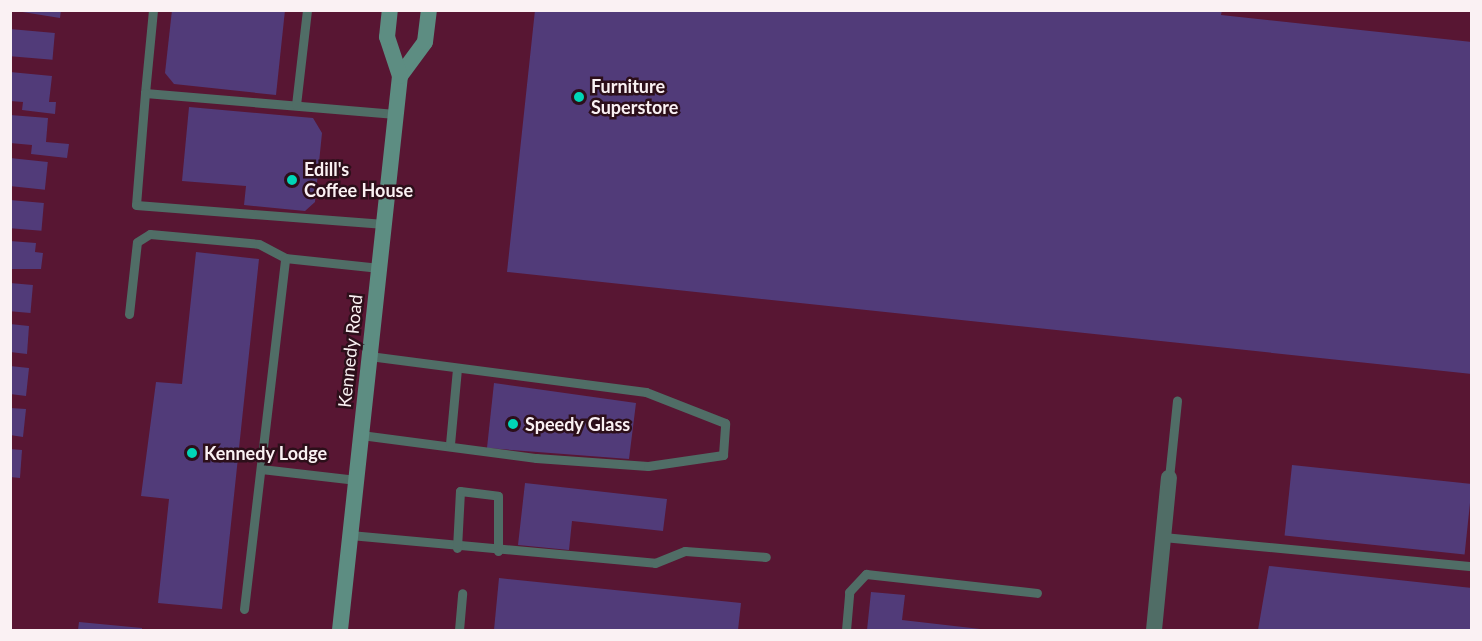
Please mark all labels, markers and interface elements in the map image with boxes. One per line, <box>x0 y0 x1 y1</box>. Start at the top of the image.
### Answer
place label: Furniture Superstore <box>591 76 678 118</box>
marker: Furniture Superstore <box>572 90 586 104</box>
place label: Edill's Coffee House <box>304 159 413 201</box>
marker: Edill's Coffee House <box>285 173 299 187</box>
street label: Kennedy Road <box>333 293 367 409</box>
place label: Speedy Glass <box>525 413 631 435</box>
marker: Speedy Glass <box>506 417 520 431</box>
place label: Kennedy Lodge <box>204 442 328 464</box>
marker: Kennedy Lodge <box>185 446 199 460</box>

